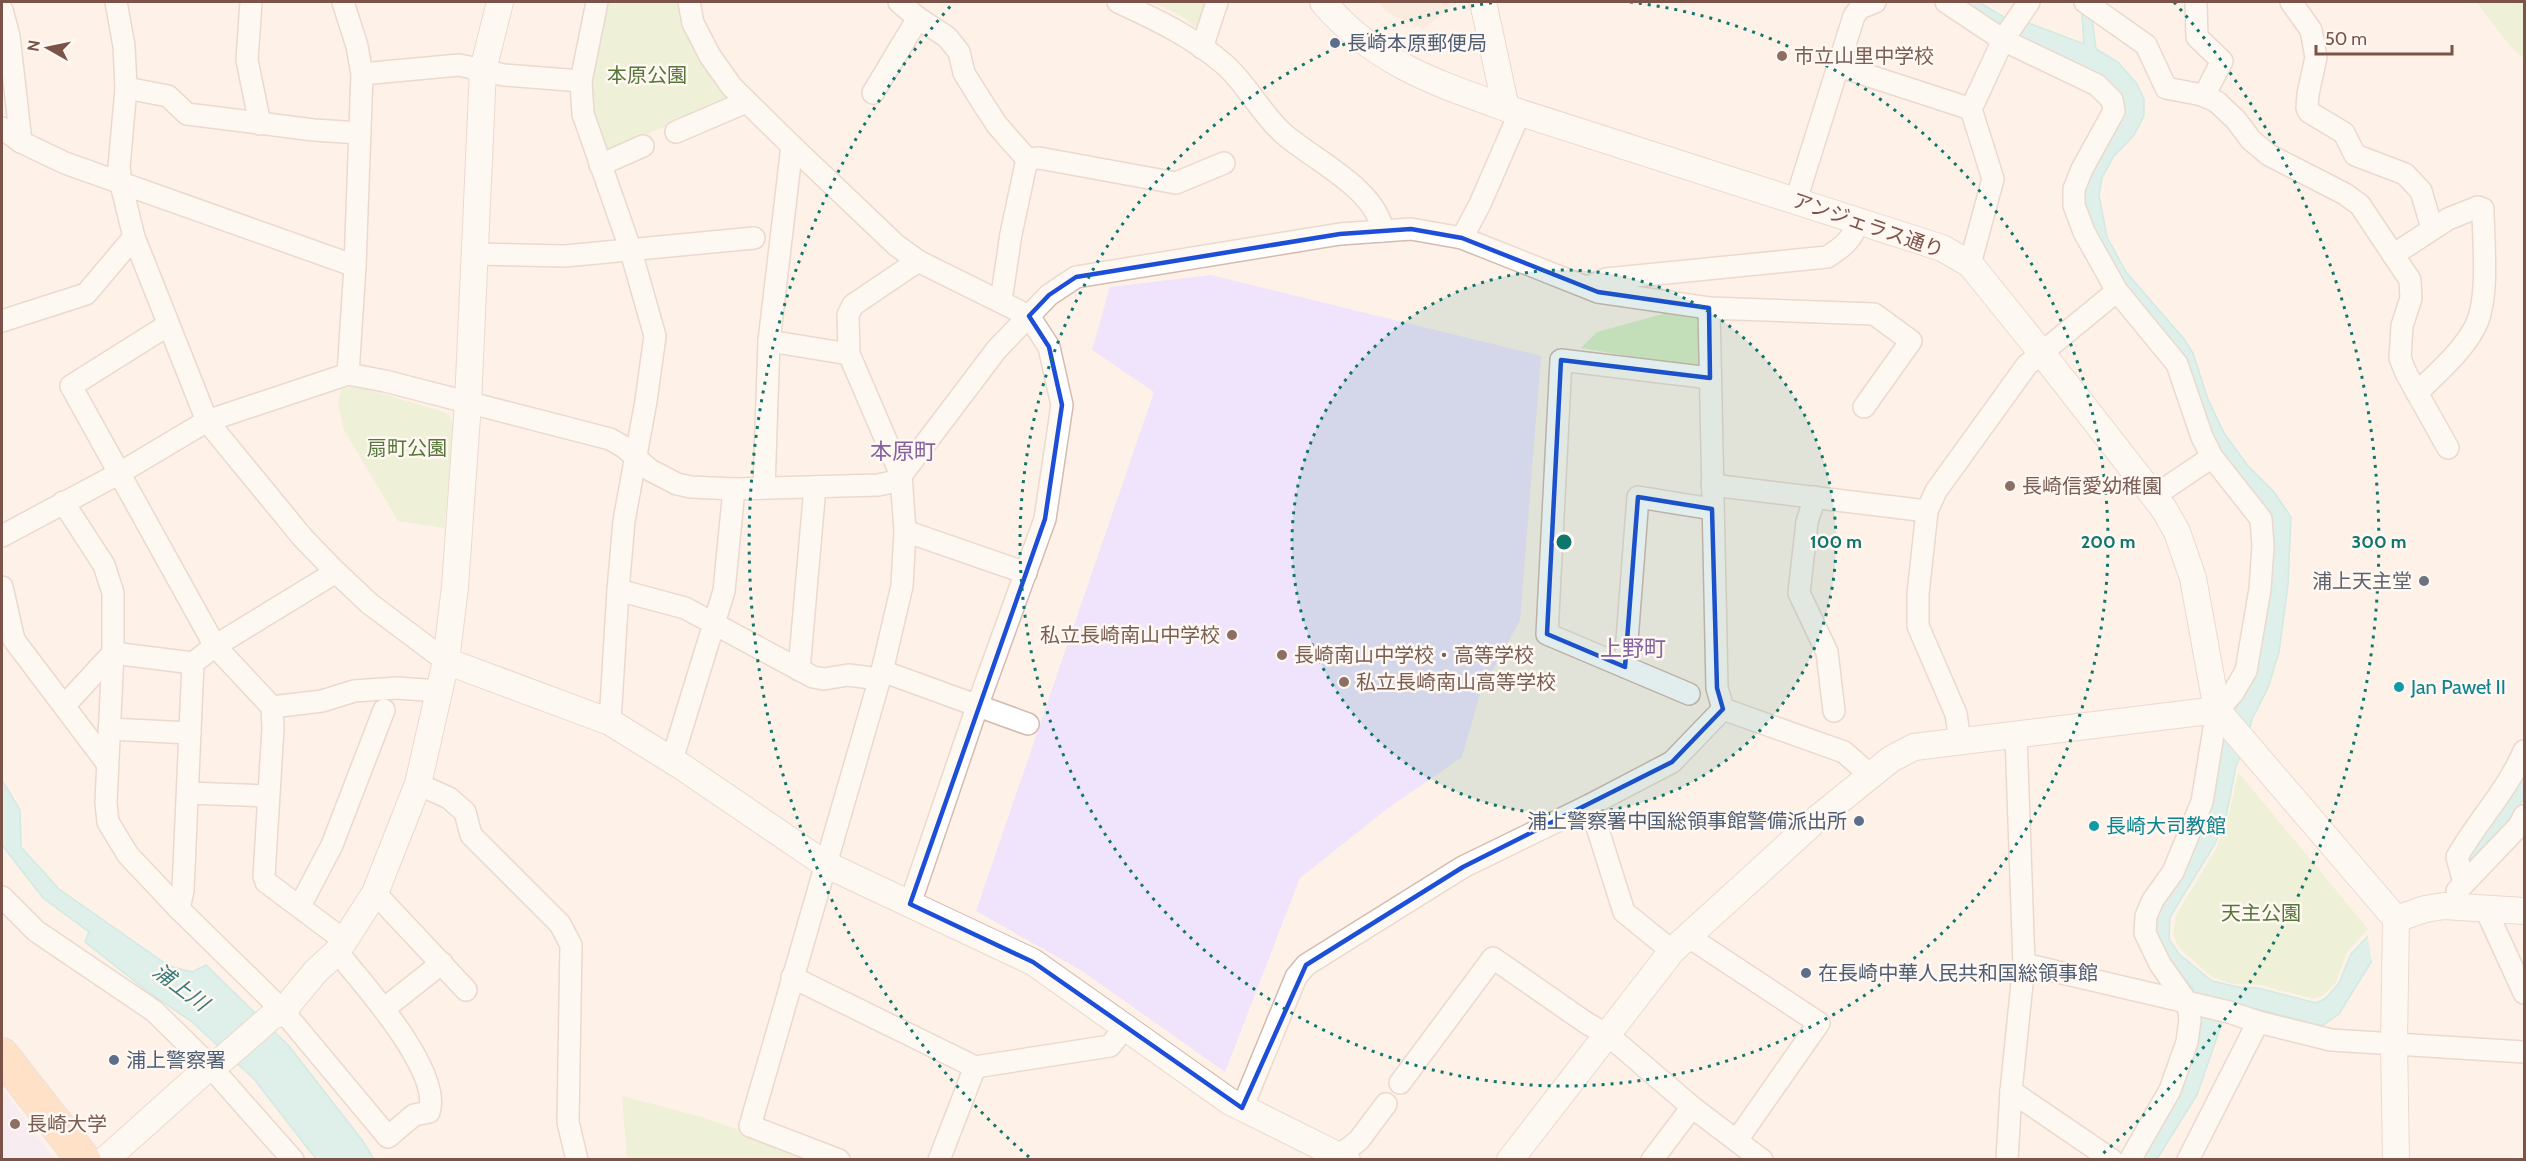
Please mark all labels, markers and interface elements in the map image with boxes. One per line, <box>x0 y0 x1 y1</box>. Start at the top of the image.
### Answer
north arrow <box>18 18 78 78</box>
scale bar <box>2316 18 2452 56</box>
text: 50 m <box>2325 28 2367 50</box>
place label: 長崎本原郵便局 <box>1347 31 1487 55</box>
marker: 長崎本原郵便局 <box>1328 36 1342 50</box>
text: N <box>23 39 44 53</box>
place label: 市立山里中学校 <box>1794 44 1934 68</box>
marker: 市立山里中学校 <box>1775 49 1789 63</box>
park label: 本原公園 <box>607 63 687 87</box>
street label: アンジェラス通り <box>1789 188 1947 262</box>
park label: 扇町公園 <box>367 436 447 460</box>
district label: 本原町 <box>870 438 936 465</box>
place label: 長崎信愛幼稚園 <box>2022 474 2162 498</box>
marker: 長崎信愛幼稚園 <box>2003 479 2017 493</box>
text: 100 m <box>1810 531 1862 553</box>
text: 200 m <box>2081 531 2135 553</box>
text: 300 m <box>2352 531 2406 553</box>
centre of rings <box>1554 532 1574 552</box>
place label: 浦上天主堂 <box>2312 569 2412 593</box>
marker: 浦上天主堂 <box>2417 574 2431 588</box>
place label: 私立長崎南山中学校 <box>1040 623 1220 647</box>
marker: 私立長崎南山中学校 <box>1225 628 1239 642</box>
district label: 上野町 <box>1600 635 1666 662</box>
place label: 長崎南山中学校・高等学校 <box>1294 643 1534 667</box>
marker: 長崎南山中学校・高等学校 <box>1275 648 1289 662</box>
place label: 私立長崎南山高等学校 <box>1356 670 1556 694</box>
marker: 私立長崎南山高等学校 <box>1337 675 1351 689</box>
place label: Jan Paweł II <box>2410 675 2506 699</box>
marker: Jan Paweł II <box>2392 680 2406 694</box>
place label: 浦上警察署中国総領事館警備派出所 <box>1527 809 1847 833</box>
marker: 浦上警察署中国総領事館警備派出所 <box>1852 814 1866 828</box>
place label: 長崎大司教館 <box>2106 814 2226 838</box>
marker: 長崎大司教館 <box>2087 819 2101 833</box>
park label: 天主公園 <box>2221 901 2301 925</box>
water label: 浦上川 <box>148 958 215 1017</box>
place label: 在長崎中華人民共和国総領事館 <box>1818 961 2098 985</box>
marker: 在長崎中華人民共和国総領事館 <box>1799 966 1813 980</box>
place label: 浦上警察署 <box>126 1048 226 1072</box>
marker: 浦上警察署 <box>107 1053 121 1067</box>
place label: 長崎大学 <box>27 1112 107 1136</box>
marker: 長崎大学 <box>8 1117 22 1131</box>

